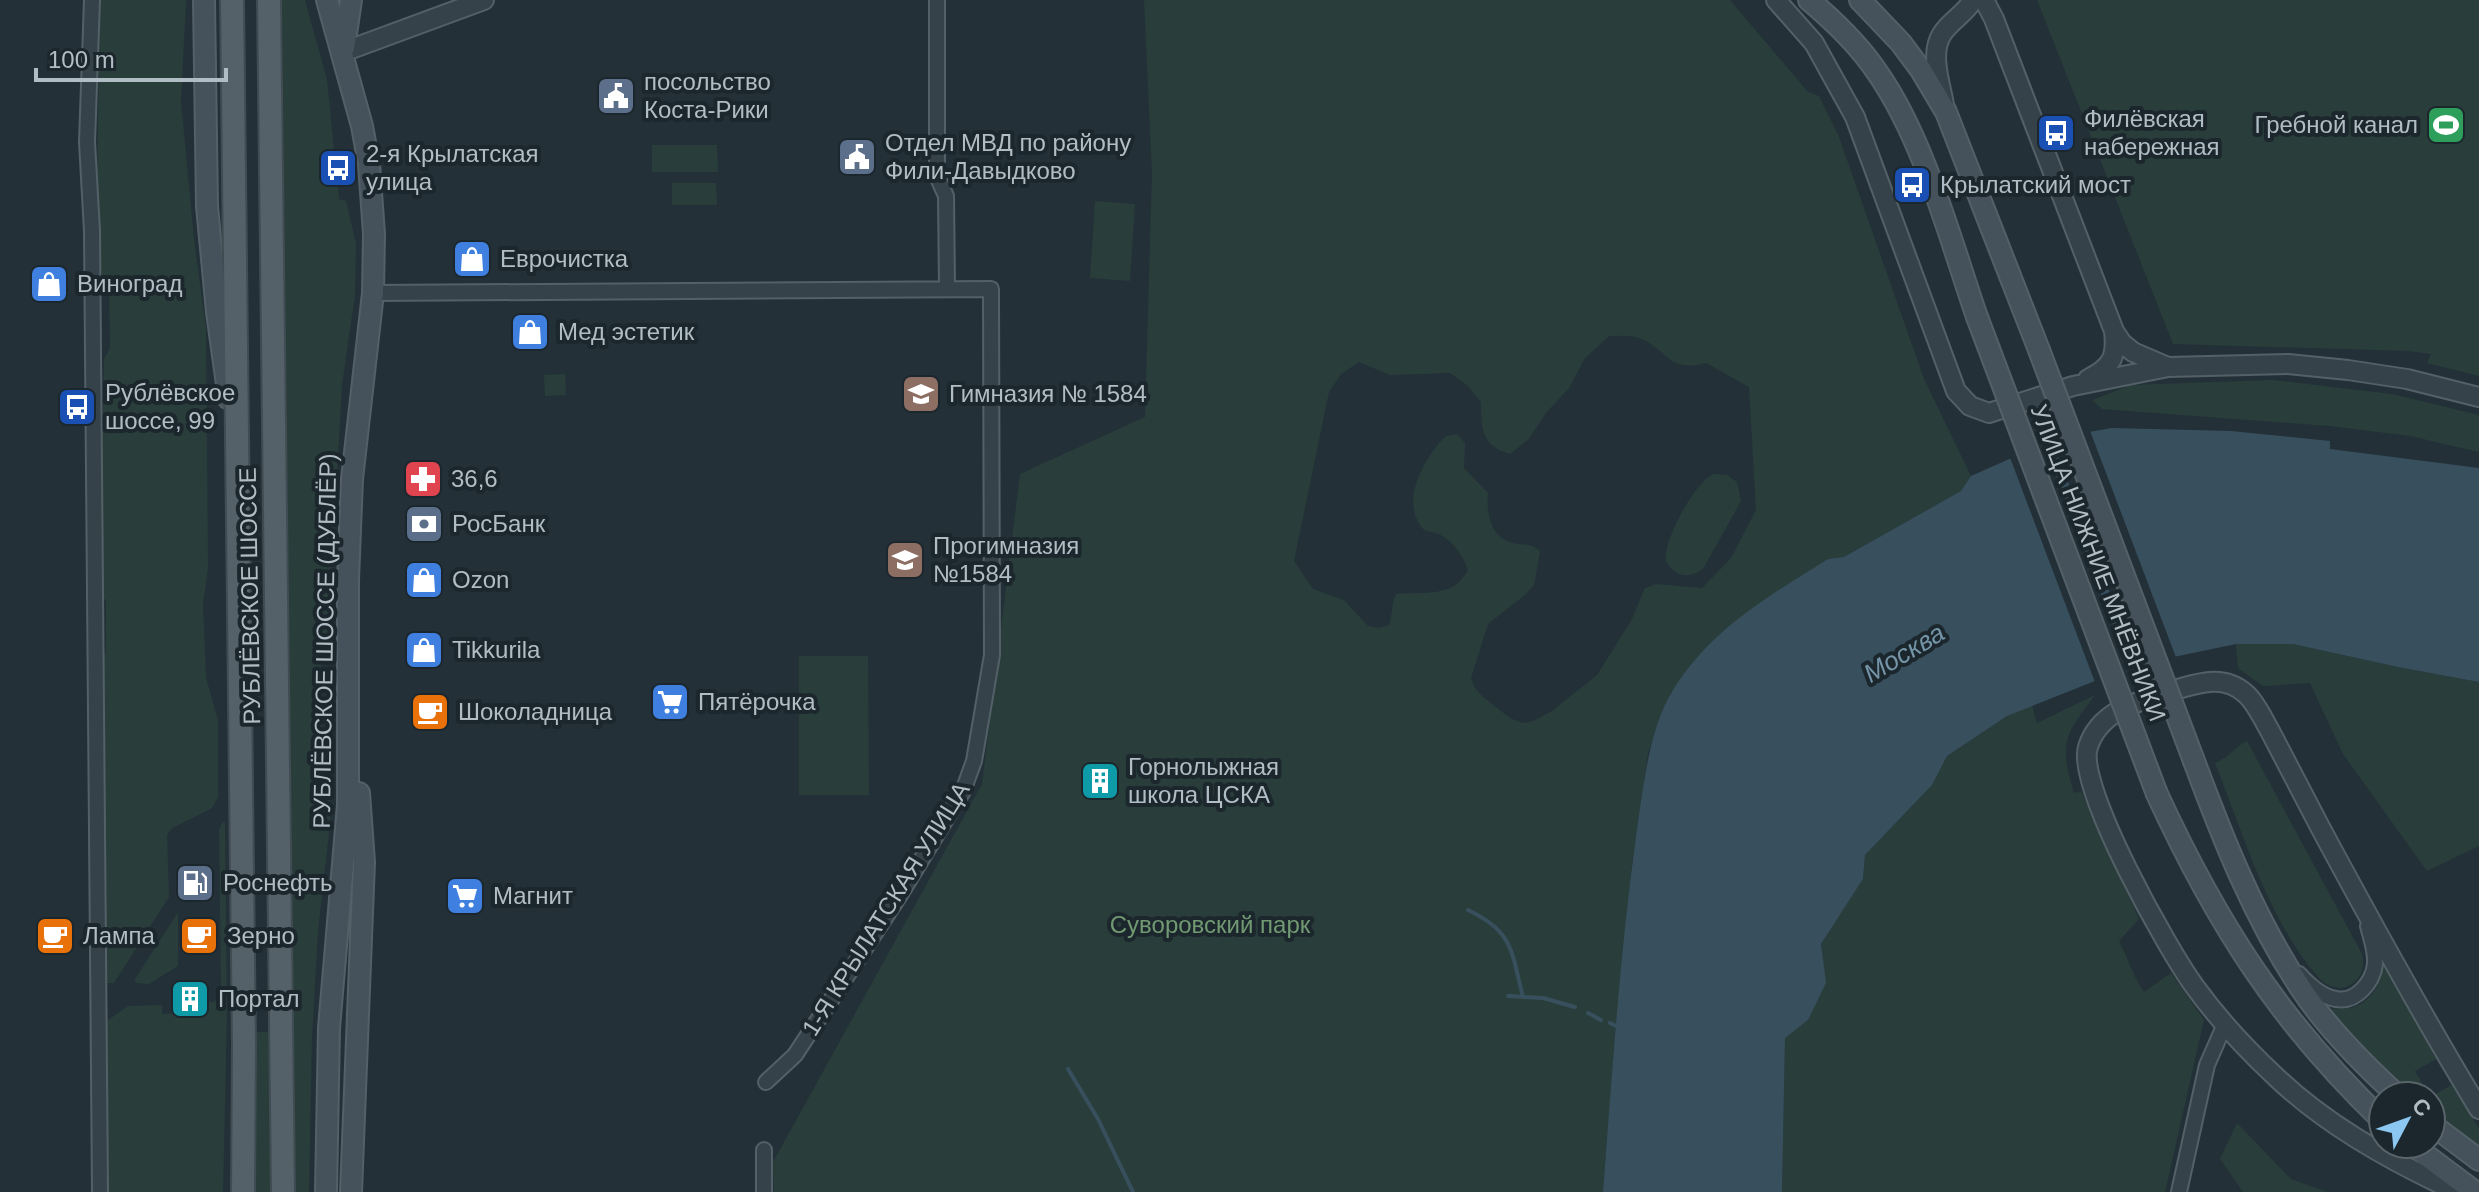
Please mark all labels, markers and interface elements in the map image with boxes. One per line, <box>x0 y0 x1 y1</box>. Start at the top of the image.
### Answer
scale bar <box>36 32 226 82</box>
text: 100 m <box>48 46 115 73</box>
place label: посольство Коста-Рики <box>644 68 771 123</box>
public building icon: посольство Коста-Рики <box>595 75 637 117</box>
sports icon: Гребной канал <box>2425 104 2467 146</box>
place label: Филёвская набережная <box>2084 105 2220 160</box>
place label: Гребной канал <box>2255 111 2418 138</box>
bus stop icon: Филёвская набережная <box>2035 112 2077 154</box>
place label: Отдел МВД по району Фили-Давыдково <box>885 129 1131 184</box>
public building icon: Отдел МВД по району Фили-Давыдково <box>836 136 878 178</box>
place label: 2-я Крылатская улица <box>366 140 539 195</box>
bus stop icon: 2-я Крылатская улица <box>317 147 359 189</box>
bus stop icon: Крылатский мост <box>1891 164 1933 206</box>
place label: Крылатский мост <box>1940 171 2131 198</box>
shop icon: Еврочистка <box>451 238 493 280</box>
place label: Еврочистка <box>500 245 629 272</box>
shop icon: Виноград <box>28 263 70 305</box>
place label: Виноград <box>77 270 182 297</box>
shop icon: Мед эстетик <box>509 311 551 353</box>
place label: Мед эстетик <box>558 318 695 345</box>
school or university icon: Гимназия № 1584 <box>900 373 942 415</box>
place label: Рублёвское шоссе, 99 <box>105 379 235 434</box>
place label: Гимназия № 1584 <box>949 380 1147 407</box>
bus stop icon: Рублёвское шоссе, 99 <box>56 386 98 428</box>
street label: УЛИЦА НИЖНИЕ МНЁВНИКИ <box>2025 401 2171 725</box>
street label: РУБЛЁВСКОЕ ШОССЕ (ДУБЛЁР) <box>308 453 341 829</box>
pharmacy icon: 36,6 <box>402 458 444 500</box>
place label: 36,6 <box>451 465 498 492</box>
street label: РУБЛЁВСКОЕ ШОССЕ <box>234 467 265 725</box>
bank icon: РосБанк <box>403 503 445 545</box>
place label: РосБанк <box>452 510 546 537</box>
place label: Прогимназия №1584 <box>933 532 1079 587</box>
school or university icon: Прогимназия №1584 <box>884 539 926 581</box>
shop icon: Ozon <box>403 559 445 601</box>
place label: Ozon <box>452 566 509 593</box>
water label: Москва <box>1858 617 1950 689</box>
shop icon: Tikkurila <box>403 629 445 671</box>
place label: Tikkurila <box>452 636 541 663</box>
supermarket icon: Пятёрочка <box>649 681 691 723</box>
place label: Пятёрочка <box>698 688 816 715</box>
cafe icon: Шоколадница <box>409 691 451 733</box>
place label: Шоколадница <box>458 698 613 725</box>
place label: Горнолыжная школа ЦСКА <box>1128 753 1279 808</box>
building icon: Горнолыжная школа ЦСКА <box>1079 760 1121 802</box>
street label: 1-Я КРЫЛАТСКАЯ УЛИЦА <box>796 777 975 1040</box>
fuel station icon: Роснефть <box>174 862 216 904</box>
place label: Роснефть <box>223 869 333 896</box>
supermarket icon: Магнит <box>444 875 486 917</box>
place label: Магнит <box>493 882 573 909</box>
park label: Суворовский парк <box>1110 911 1311 938</box>
cafe icon: Лампа <box>34 915 76 957</box>
cafe icon: Зерно <box>178 915 220 957</box>
place label: Лампа <box>83 922 156 949</box>
place label: Зерно <box>227 922 295 949</box>
building icon: Портал <box>169 978 211 1020</box>
place label: Портал <box>218 985 300 1012</box>
north arrow <box>2367 1080 2447 1160</box>
text: С <box>2407 1093 2436 1121</box>

